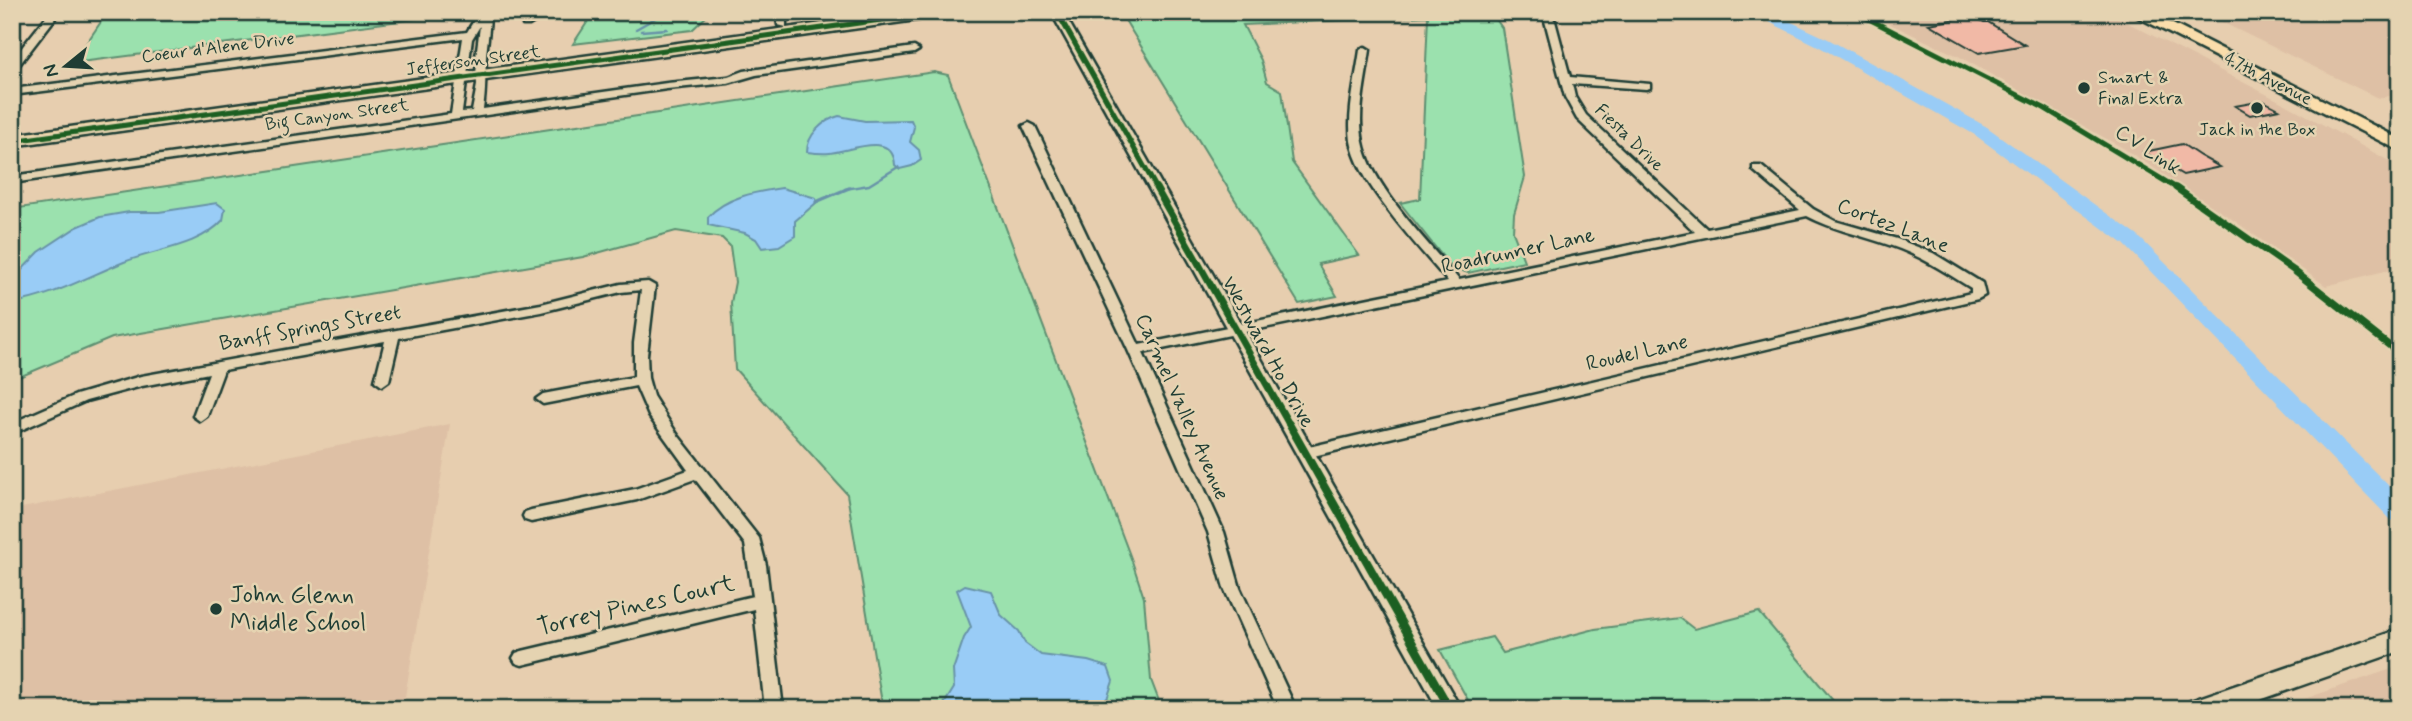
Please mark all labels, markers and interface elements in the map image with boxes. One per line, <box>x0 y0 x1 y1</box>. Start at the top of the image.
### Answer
street label: Coeur d'Alene Drive <box>140 27 296 69</box>
north arrow <box>32 32 102 102</box>
street label: Jefferson Street <box>404 40 542 82</box>
street label: 47th Avenue <box>2220 47 2316 112</box>
text: N <box>37 61 65 81</box>
place label: Smart & Final Extra <box>2098 66 2183 111</box>
marker: Smart & Final Extra <box>2076 80 2092 96</box>
street label: Big Canyon Street <box>264 93 411 139</box>
street label: Fiesta Drive <box>1589 99 1669 177</box>
marker: Jack in the Box <box>2249 100 2265 116</box>
street label: CV Link <box>2109 118 2187 182</box>
place label: Jack in the Box <box>2198 118 2316 142</box>
street label: Cortez Lane <box>1833 192 1953 260</box>
street label: Roadrunner Lane <box>1439 221 1598 281</box>
street label: Westward Ho Drive <box>1215 271 1321 433</box>
street label: Banff Springs Street <box>217 298 403 359</box>
street label: Carmel Valley Avenue <box>1128 309 1236 505</box>
street label: Roudel Lane <box>1583 328 1691 378</box>
street label: Torrey Pines Court <box>534 568 738 644</box>
place label: John Glenn Middle School <box>230 580 366 639</box>
marker: John Glenn Middle School <box>208 601 224 617</box>

